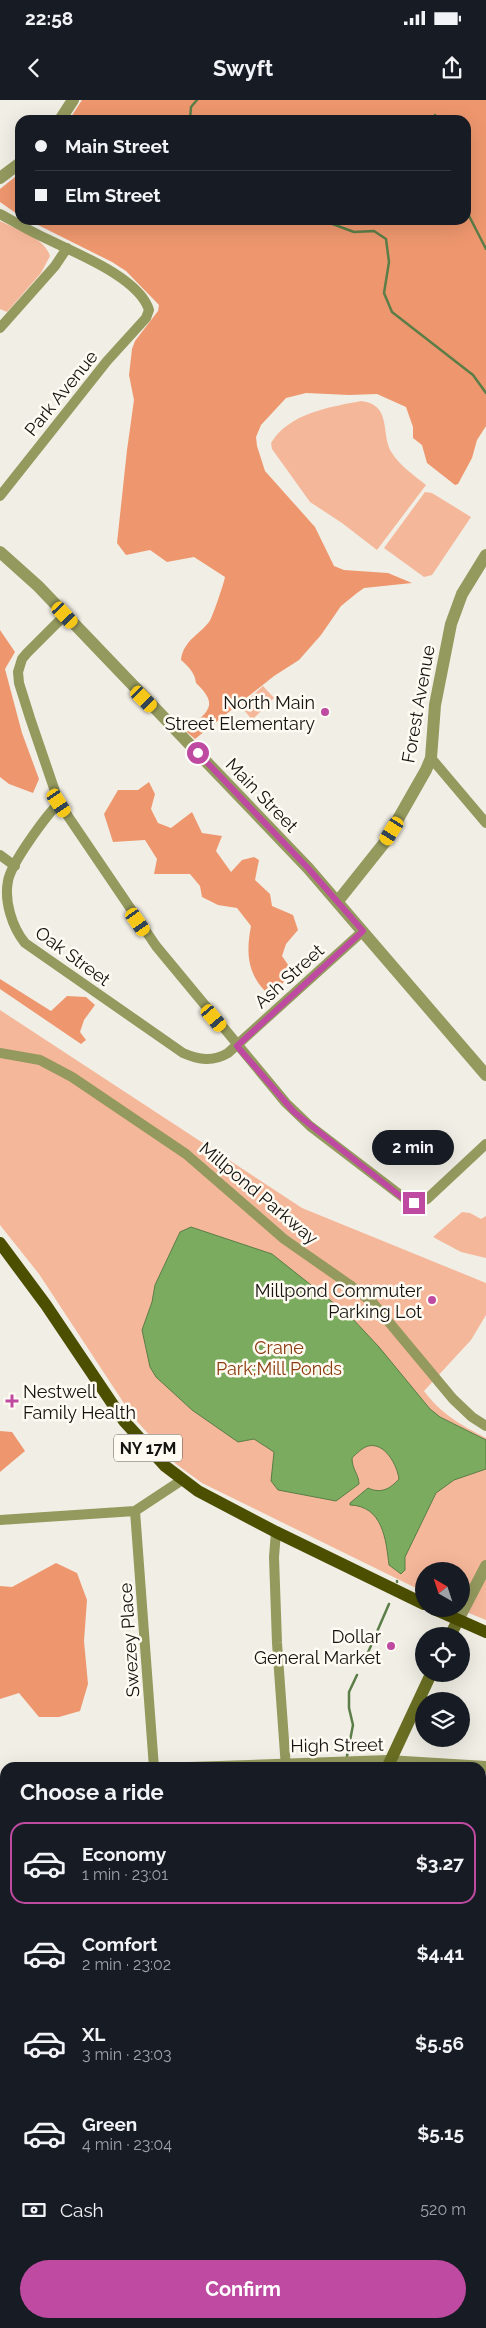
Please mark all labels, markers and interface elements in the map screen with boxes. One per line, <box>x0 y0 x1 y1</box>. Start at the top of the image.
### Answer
text: 22:58 <box>25 7 73 29</box>
icon: back <box>20 54 48 82</box>
icon: share <box>438 54 466 82</box>
text: Swyft <box>213 55 273 81</box>
text: Main Street <box>65 135 169 157</box>
text: Elm Street <box>65 184 161 206</box>
street label: Park Avenue <box>20 346 102 440</box>
car <box>49 599 80 631</box>
street label: Forest Avenue <box>397 643 439 765</box>
car <box>128 683 159 715</box>
place label: North Main Street Elementary <box>165 692 315 734</box>
marker: North Main Street Elementary <box>319 706 331 718</box>
route start <box>187 742 209 764</box>
street label: Main Street <box>222 754 302 836</box>
car <box>44 786 73 820</box>
car <box>377 814 406 848</box>
car <box>123 905 152 939</box>
street label: Oak Street <box>32 922 114 990</box>
street label: Ash Street <box>250 940 328 1012</box>
car <box>198 1002 229 1034</box>
callout: 2 min <box>373 1130 455 1166</box>
street label: Millpond Parkway <box>196 1137 323 1249</box>
text: 2 min <box>392 1138 434 1157</box>
route end <box>403 1192 425 1214</box>
place label: Millpond Commuter Parking Lot <box>255 1280 423 1322</box>
marker: Millpond Commuter Parking Lot <box>426 1294 438 1306</box>
park label: Crane Park;Mill Ponds <box>216 1337 342 1379</box>
place label: Nestwell Family Health <box>23 1381 136 1423</box>
marker: Nestwell Family Health <box>5 1394 19 1408</box>
road number: NY 17M <box>114 1435 182 1462</box>
north arrow <box>415 1562 470 1618</box>
map controls <box>415 1562 470 1747</box>
street label: Swezey Place <box>115 1582 143 1698</box>
place label: Dollar General Market <box>254 1626 382 1668</box>
button: locate <box>415 1627 470 1682</box>
marker: Dollar General Market <box>385 1640 397 1652</box>
button: layers <box>415 1692 470 1747</box>
street label: High Street <box>290 1734 384 1756</box>
text: Choose a ride <box>20 1779 164 1805</box>
icon: car <box>22 1841 67 1886</box>
text: Economy <box>82 1843 166 1865</box>
text: $3.27 <box>416 1852 464 1874</box>
text: 1 min · 23:01 <box>82 1865 168 1884</box>
icon: car <box>22 1931 67 1976</box>
text: Comfort <box>82 1933 157 1955</box>
text: $4.41 <box>417 1942 464 1964</box>
text: 2 min · 23:02 <box>82 1955 171 1974</box>
icon: car <box>22 2021 67 2066</box>
text: XL <box>82 2023 105 2045</box>
text: $5.56 <box>415 2032 464 2054</box>
text: 3 min · 23:03 <box>82 2045 172 2064</box>
icon: car <box>22 2111 67 2156</box>
text: Green <box>82 2113 137 2135</box>
text: $5.15 <box>417 2122 464 2144</box>
text: 4 min · 23:04 <box>82 2135 172 2154</box>
icon: cash <box>20 2196 48 2224</box>
text: Cash <box>60 2199 104 2221</box>
text: 520 m <box>420 2200 466 2219</box>
button: Confirm <box>20 2260 466 2318</box>

